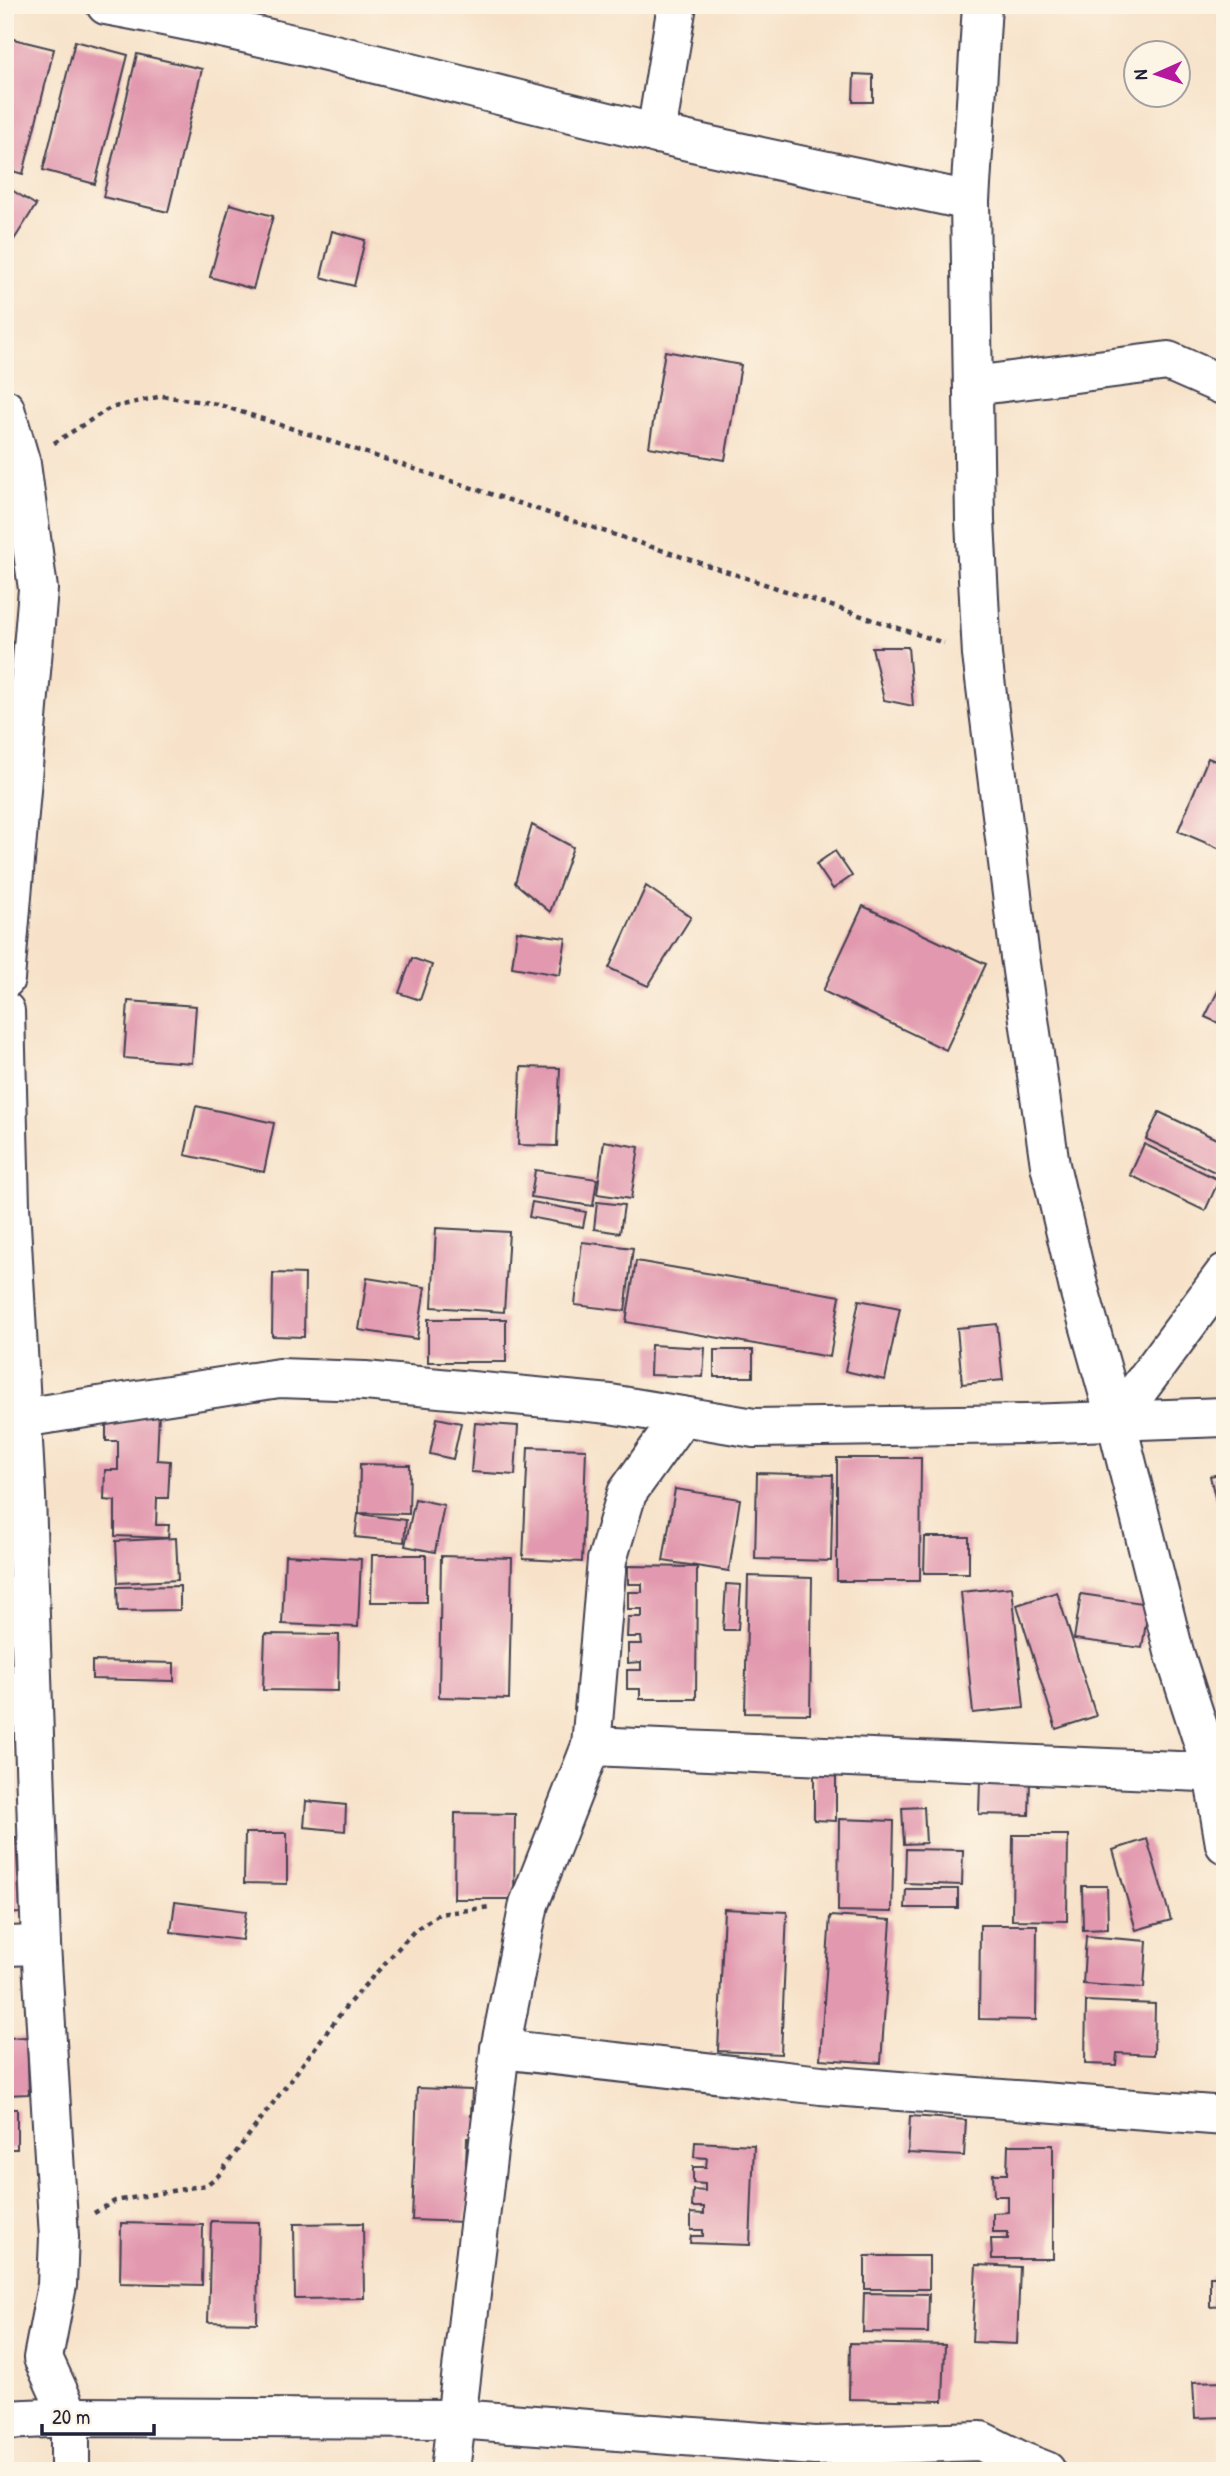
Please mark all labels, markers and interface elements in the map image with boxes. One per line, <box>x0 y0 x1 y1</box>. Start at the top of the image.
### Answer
north arrow <box>1122 38 1192 108</box>
text: N <box>1127 69 1153 81</box>
scale bar <box>42 2392 154 2436</box>
text: 20 m <box>52 2402 90 2431</box>

